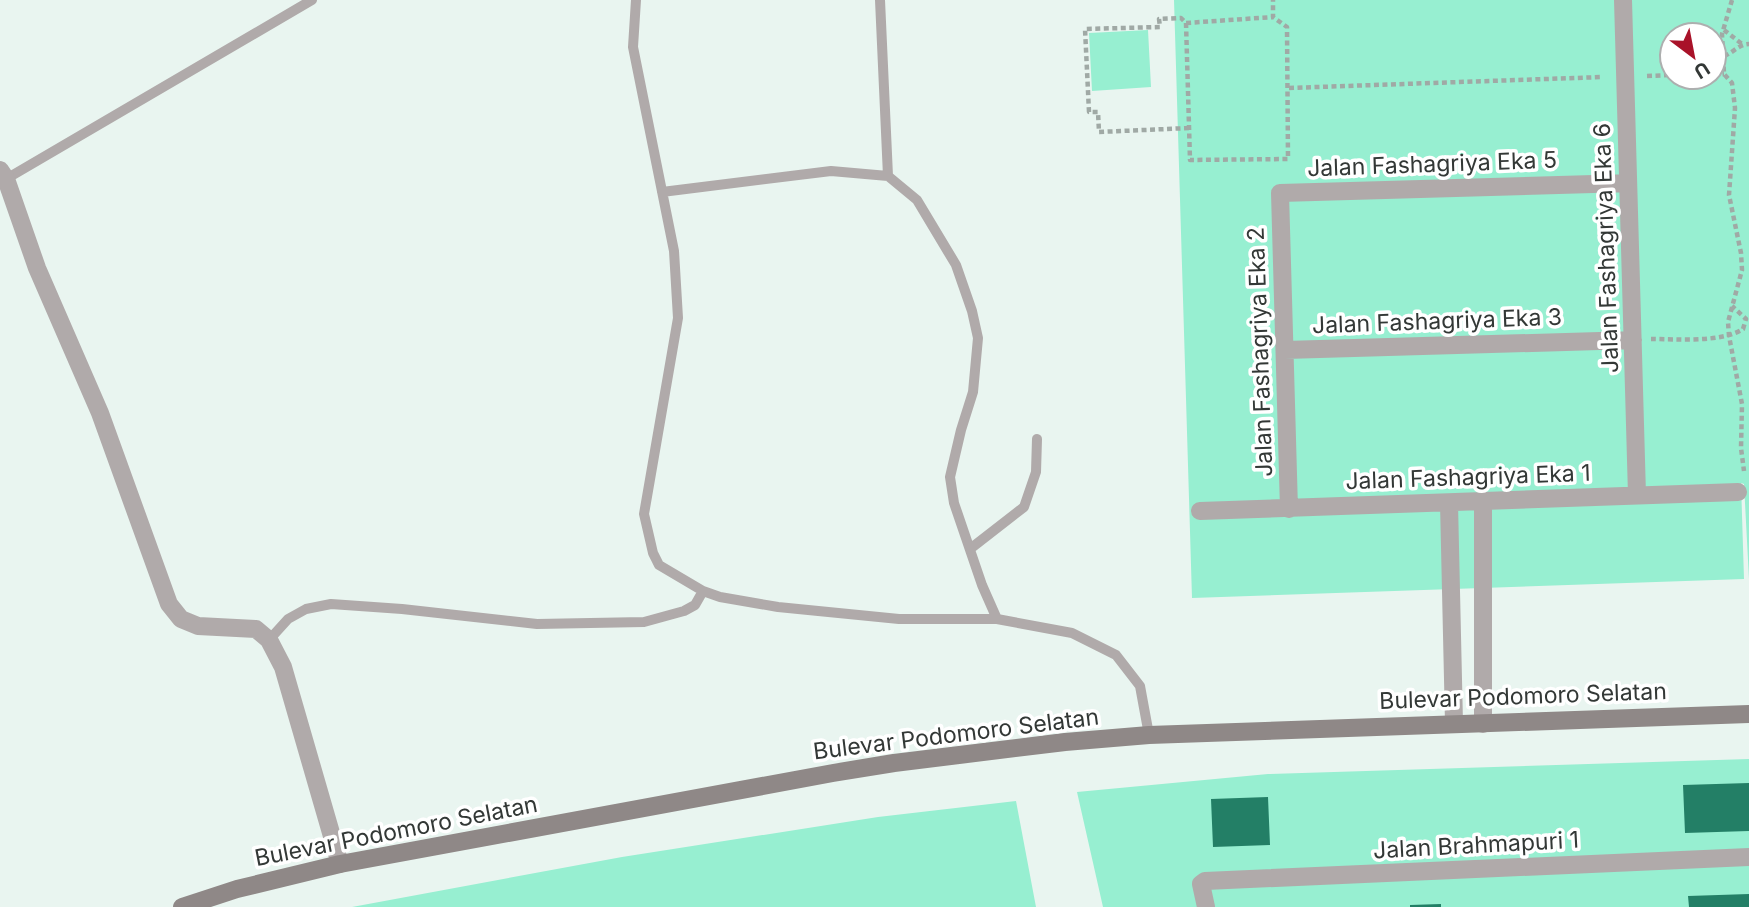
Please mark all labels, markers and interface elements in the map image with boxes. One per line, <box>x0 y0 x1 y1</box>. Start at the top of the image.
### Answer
north arrow <box>1658 21 1728 91</box>
text: U <box>1690 57 1714 83</box>
street label: Jalan Fashagriya Eka 6 <box>1588 123 1624 373</box>
street label: Jalan Fashagriya Eka 5 <box>1307 146 1557 182</box>
street label: Jalan Fashagriya Eka 2 <box>1242 227 1278 477</box>
street label: Jalan Fashagriya Eka 3 <box>1312 303 1562 339</box>
street label: Jalan Fashagriya Eka 1 <box>1345 459 1591 495</box>
street label: Bulevar Podomoro Selatan <box>1379 677 1667 715</box>
street label: Bulevar Podomoro Selatan <box>812 703 1100 765</box>
street label: Bulevar Podomoro Selatan <box>252 790 540 872</box>
street label: Jalan Brahmapuri 1 <box>1372 826 1580 864</box>

